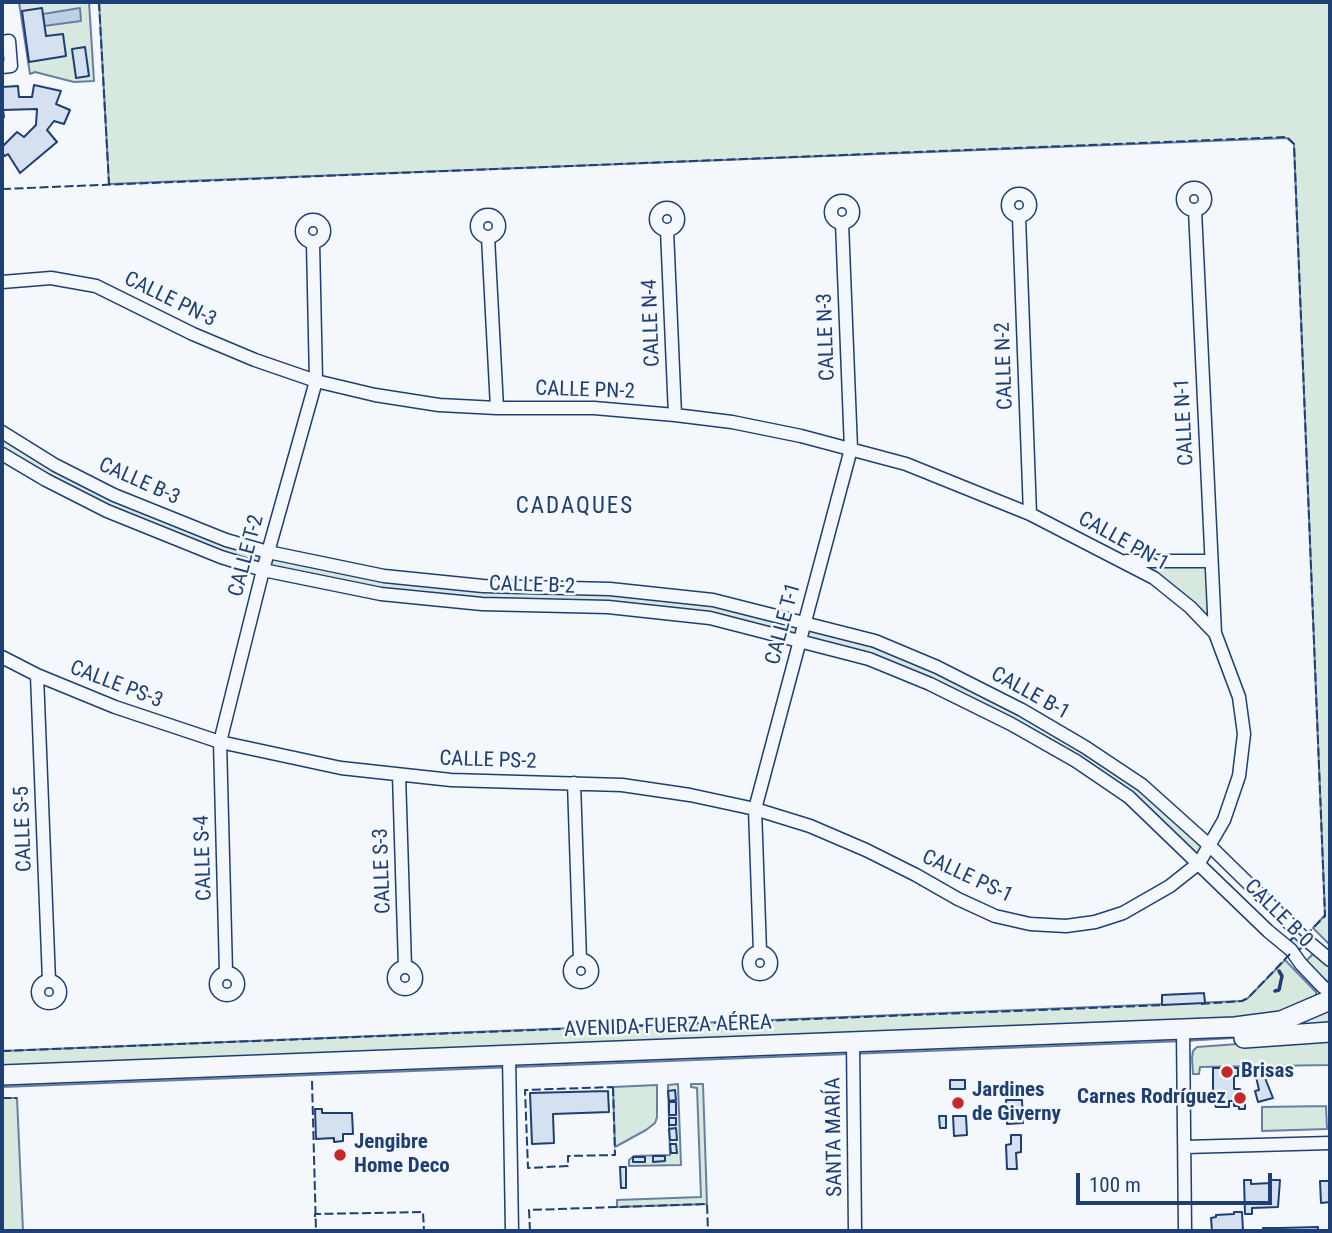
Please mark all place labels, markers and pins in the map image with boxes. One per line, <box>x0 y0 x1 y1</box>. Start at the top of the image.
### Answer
place label: Brisas <box>1241 1059 1294 1085</box>
marker: Brisas <box>1219 1064 1235 1080</box>
place label: Jardines de Giverny <box>972 1078 1061 1128</box>
place label: Carnes Rodríguez <box>1077 1085 1226 1111</box>
marker: Carnes Rodríguez <box>1232 1090 1248 1106</box>
marker: Jardines de Giverny <box>950 1095 966 1111</box>
place label: Jengibre Home Deco <box>354 1130 450 1180</box>
marker: Jengibre Home Deco <box>332 1147 348 1163</box>

